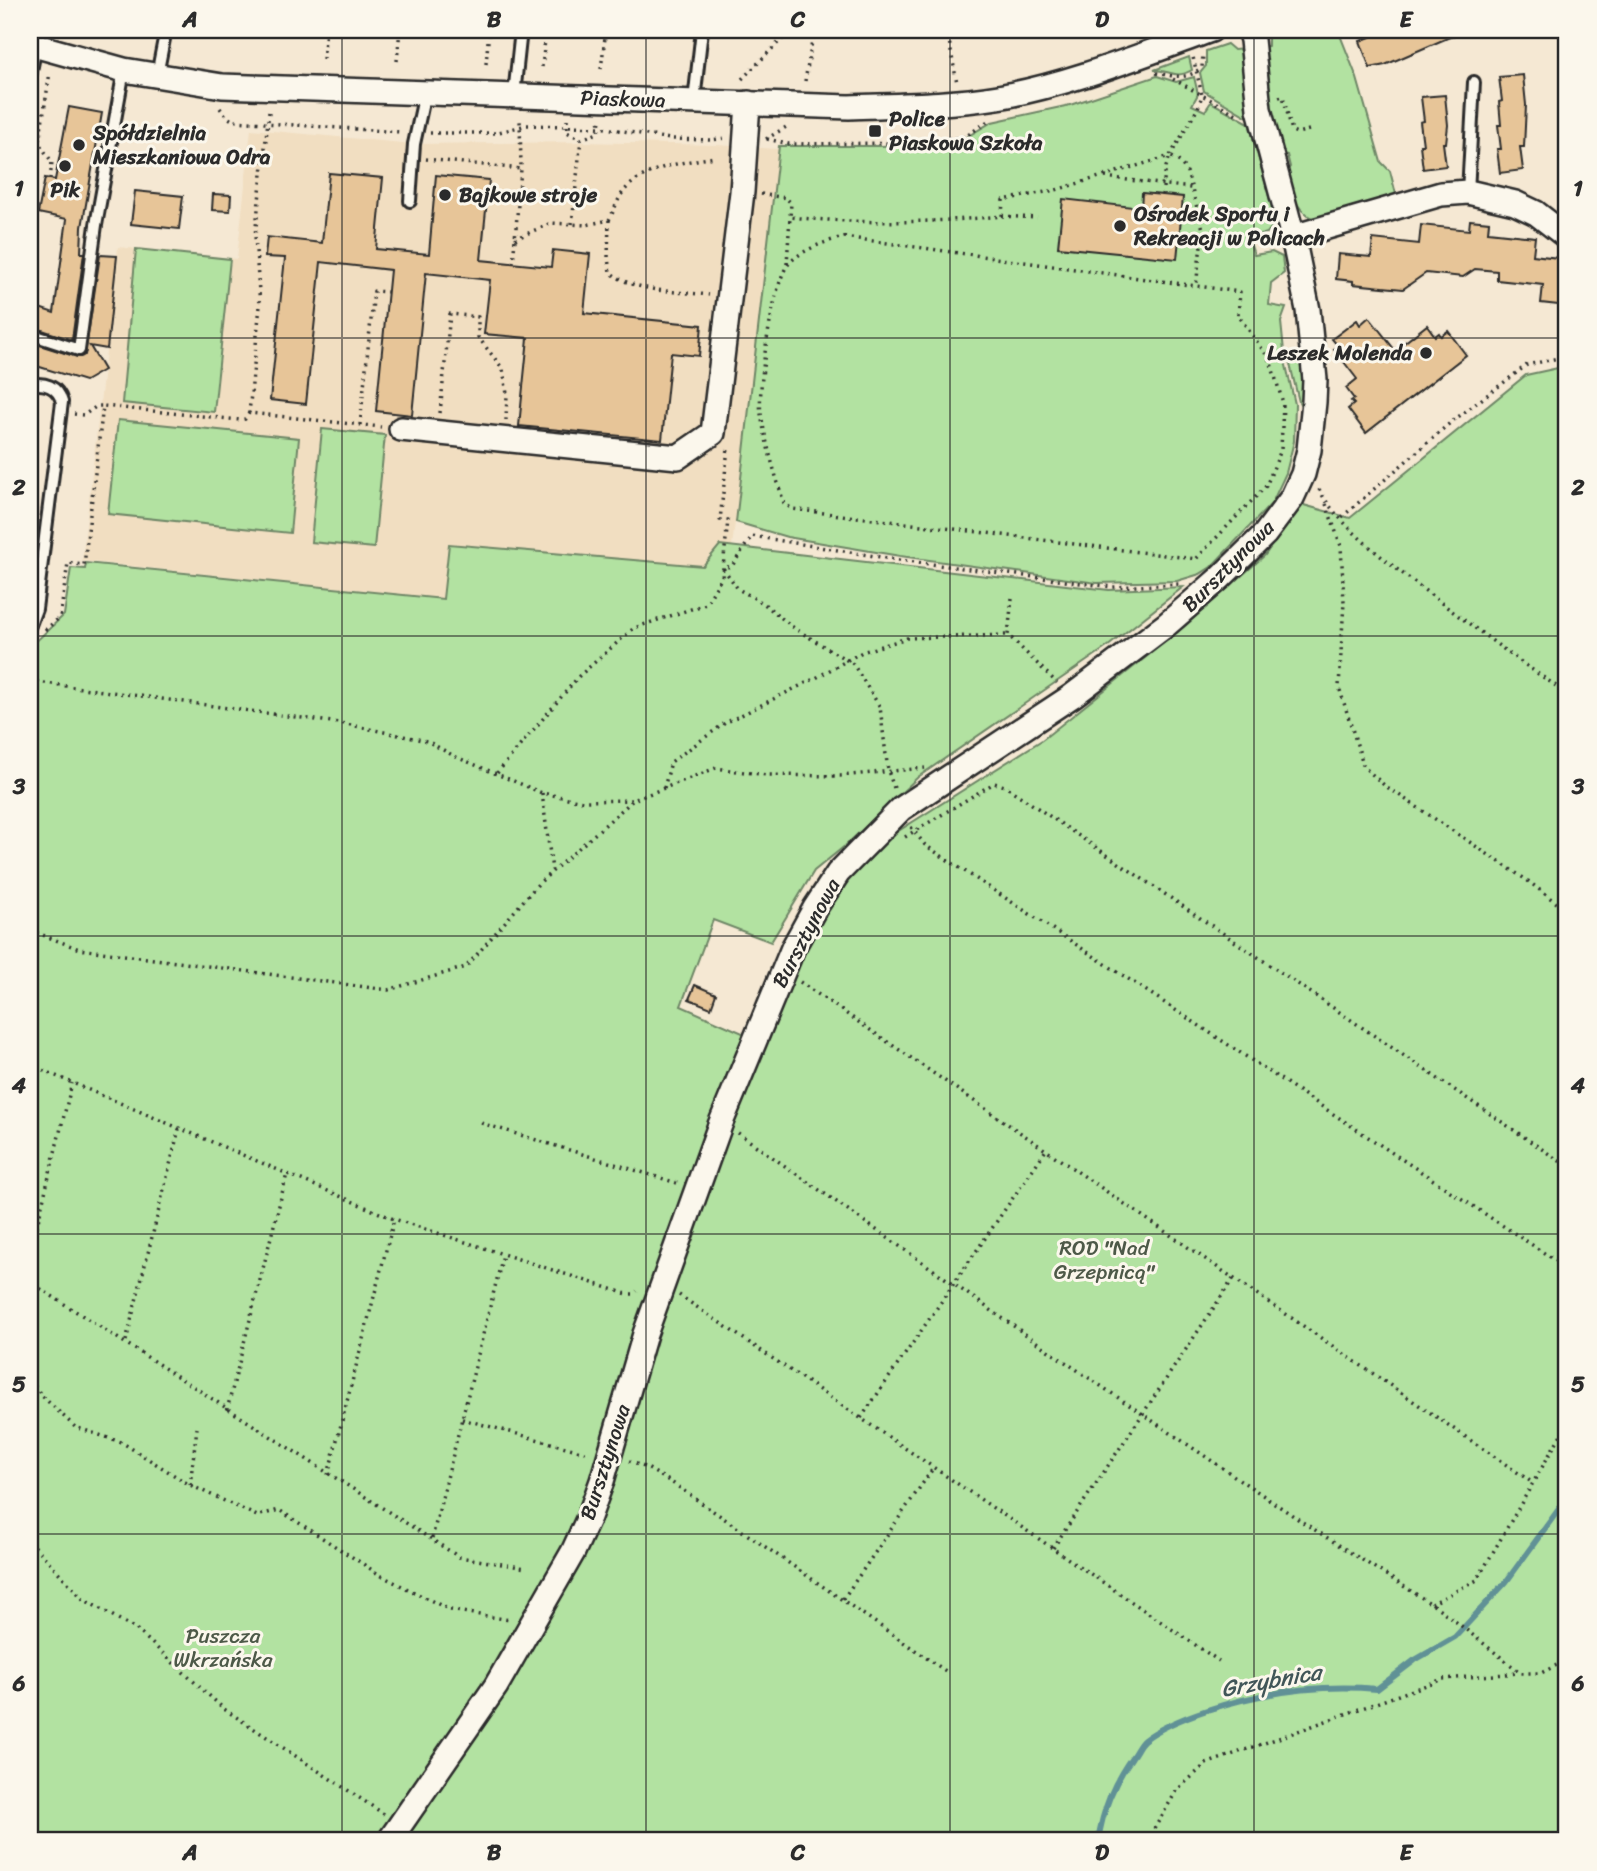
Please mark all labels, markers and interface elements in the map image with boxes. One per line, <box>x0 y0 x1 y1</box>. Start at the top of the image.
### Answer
text: A <box>181 0 198 40</box>
text: B <box>487 0 502 40</box>
text: C <box>790 0 806 40</box>
text: D <box>1095 0 1110 40</box>
text: E <box>1400 0 1415 40</box>
street label: Piaskowa <box>580 79 667 119</box>
place label: Police Piaskowa Szkoła <box>889 100 1043 162</box>
place label: Spółdzielnia Mieszkaniowa Odra <box>92 114 271 176</box>
marker: Police Piaskowa Szkoła <box>867 123 883 139</box>
marker: Spółdzielnia Mieszkaniowa Odra <box>71 137 87 153</box>
marker: Pik <box>57 158 73 174</box>
text: 1 <box>14 168 24 209</box>
text: 1 <box>1573 168 1583 209</box>
place label: Pik <box>50 171 81 209</box>
place label: Bajkowe stroje <box>459 176 597 214</box>
marker: Bajkowe stroje <box>437 187 453 203</box>
place label: Ośrodek Sportu i Rekreacji w Policach <box>1133 195 1325 257</box>
marker: Ośrodek Sportu i Rekreacji w Policach <box>1112 218 1128 234</box>
place label: Leszek Molenda <box>1267 334 1413 372</box>
marker: Leszek Molenda <box>1418 345 1434 361</box>
text: 2 <box>11 467 26 508</box>
text: 2 <box>1570 467 1585 508</box>
street label: Bursztynowa <box>1172 510 1284 622</box>
text: 3 <box>12 766 26 807</box>
text: 3 <box>1571 766 1585 807</box>
street label: Bursztynowa <box>761 871 851 995</box>
text: 4 <box>11 1065 27 1106</box>
text: 4 <box>1570 1065 1586 1106</box>
park label: ROD "Nad Grzepnicą" <box>1054 1229 1156 1291</box>
text: 5 <box>12 1364 26 1405</box>
text: 5 <box>1571 1364 1585 1405</box>
street label: Bursztynowa <box>568 1399 642 1525</box>
park label: Puszcza Wkrzańska <box>173 1617 273 1679</box>
water label: Grzybnica <box>1218 1651 1328 1709</box>
text: 6 <box>11 1663 26 1704</box>
text: 6 <box>1570 1663 1585 1704</box>
text: A <box>181 1832 198 1871</box>
text: B <box>487 1832 502 1871</box>
text: C <box>790 1832 806 1871</box>
text: D <box>1095 1832 1110 1871</box>
text: E <box>1400 1832 1415 1871</box>

